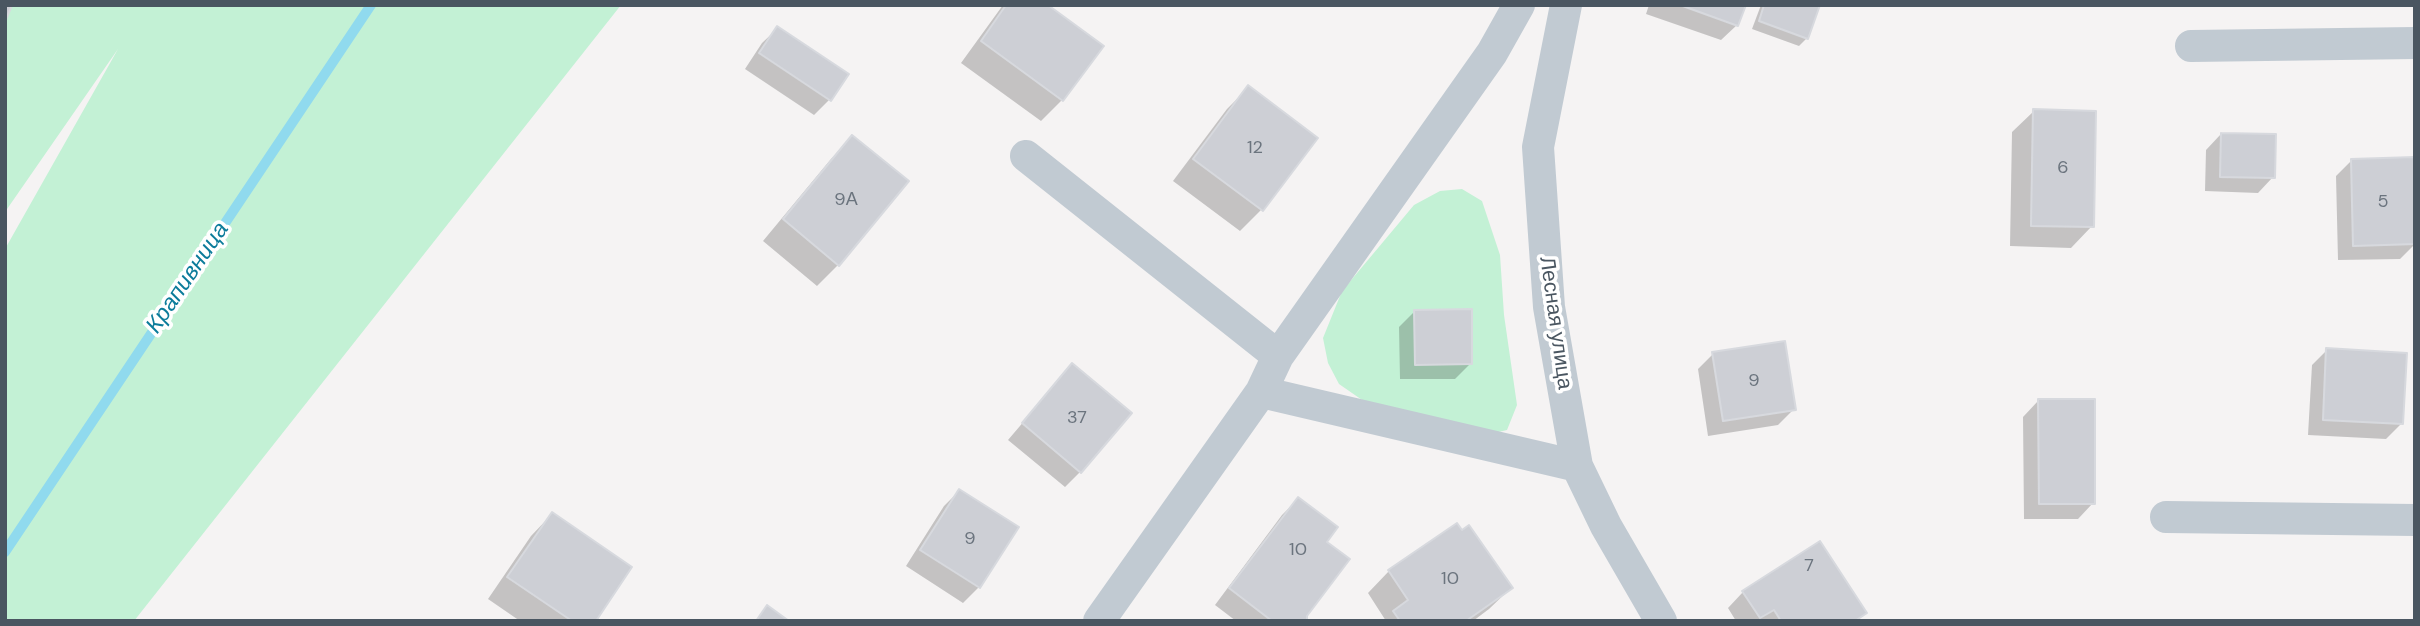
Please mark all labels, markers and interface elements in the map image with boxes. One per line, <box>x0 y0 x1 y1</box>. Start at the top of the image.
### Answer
house number: 12 <box>1247 137 1263 159</box>
house number: 6 <box>2057 157 2069 179</box>
house number: 9А <box>834 189 858 211</box>
house number: 5 <box>2378 191 2388 213</box>
water label: Крапивница <box>141 217 235 339</box>
street label: Лесная улица <box>1533 255 1577 391</box>
house number: 9 <box>1748 370 1760 392</box>
house number: 37 <box>1067 407 1087 429</box>
house number: 9 <box>964 528 976 550</box>
house number: 10 <box>1289 539 1307 561</box>
house number: 7 <box>1804 555 1814 577</box>
house number: 10 <box>1441 568 1459 590</box>

